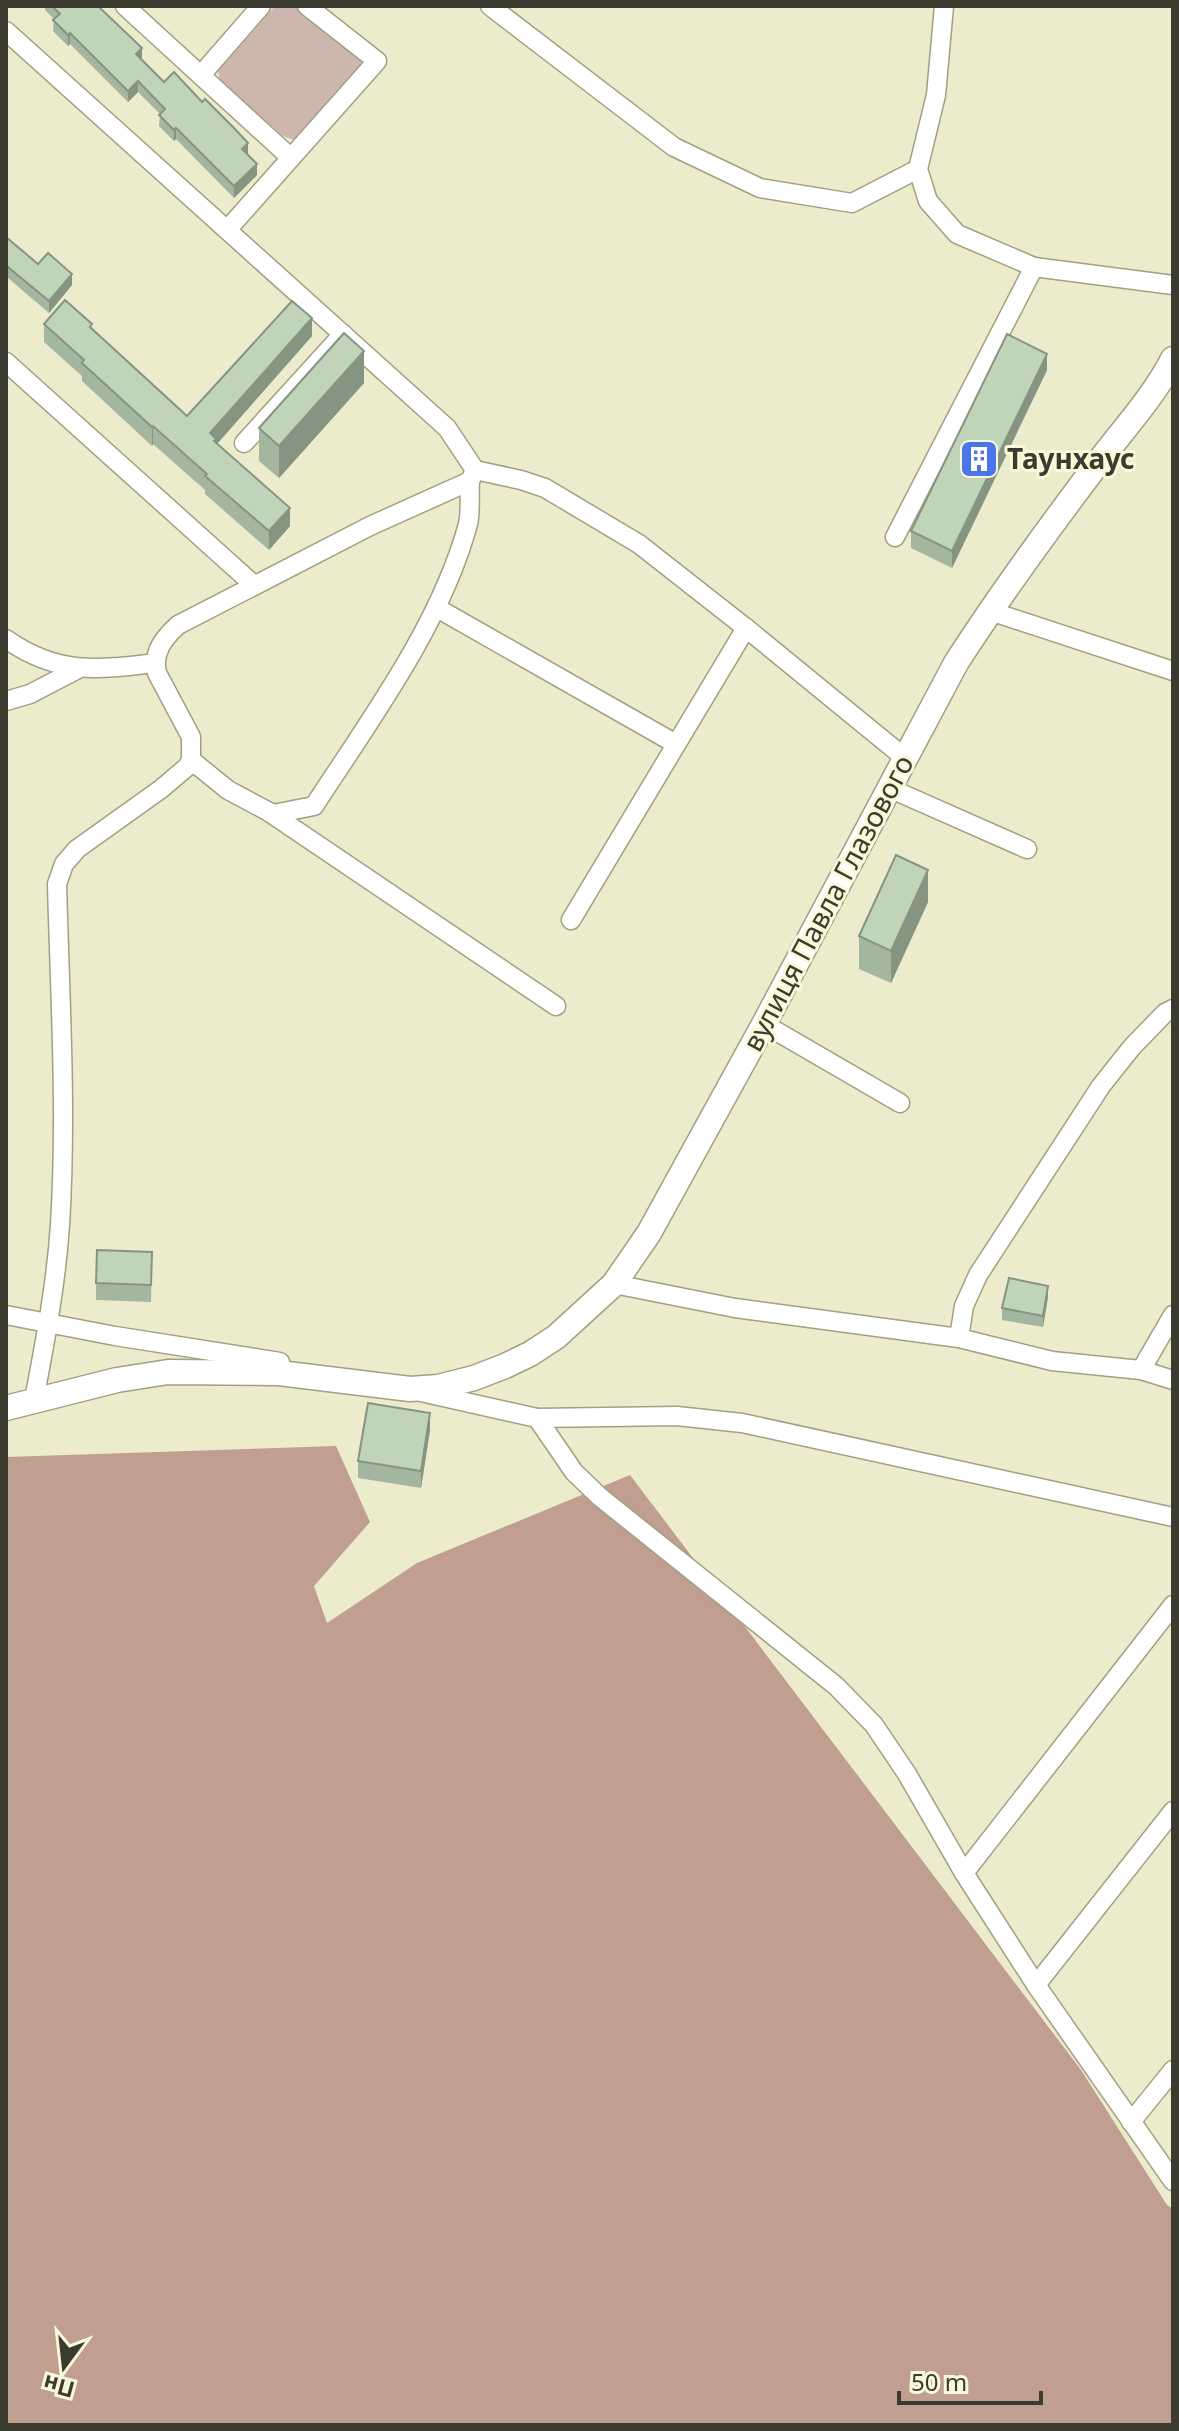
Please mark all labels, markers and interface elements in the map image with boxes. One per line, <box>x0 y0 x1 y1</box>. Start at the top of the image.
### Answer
building icon: Таунхаус <box>958 438 1000 480</box>
place label: Таунхаус <box>1007 439 1135 477</box>
street label: вулиця Павла Глазового <box>733 748 922 1057</box>
north arrow <box>24 2327 104 2407</box>
scale bar <box>899 2355 1041 2405</box>
text: 50 m <box>911 2365 967 2398</box>
text: Пн <box>40 2369 78 2406</box>

